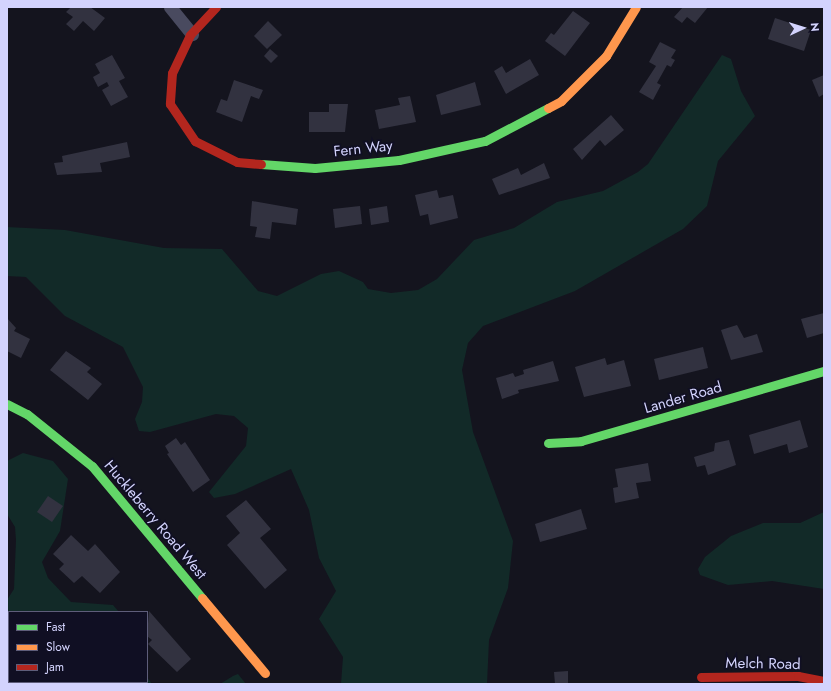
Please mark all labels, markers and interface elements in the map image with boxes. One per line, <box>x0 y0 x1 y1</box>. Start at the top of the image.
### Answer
north arrow <box>783 8 823 48</box>
text: N <box>807 22 823 32</box>
street label: Fern Way <box>333 137 393 161</box>
street label: Lander Road <box>642 378 724 418</box>
street label: Huckleberry Road West <box>100 457 210 583</box>
legend <box>8 611 148 683</box>
text: Fast <box>46 618 65 636</box>
text: Slow <box>46 638 70 656</box>
street label: Melch Road <box>725 654 801 674</box>
text: Jam <box>46 658 64 676</box>

